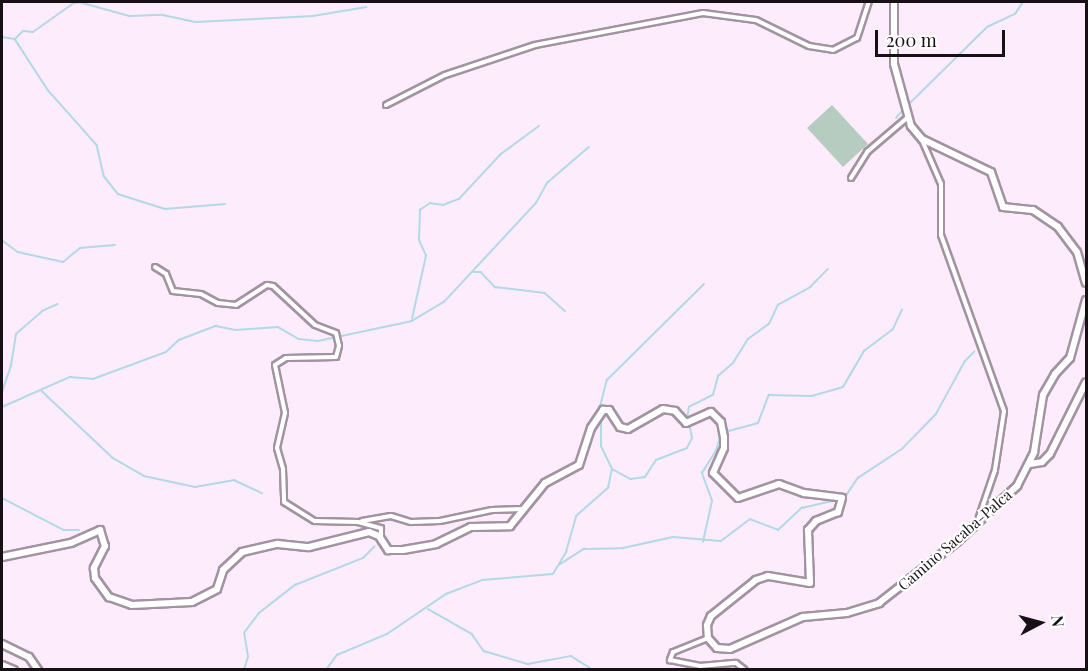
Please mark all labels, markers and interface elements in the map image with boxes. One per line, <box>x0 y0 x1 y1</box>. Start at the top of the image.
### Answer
scale bar <box>878 18 1008 56</box>
text: 200 m <box>886 28 937 52</box>
street label: Camino Sacaba-Palca <box>894 486 1016 594</box>
north arrow <box>1010 593 1070 653</box>
text: N <box>1047 614 1069 628</box>

